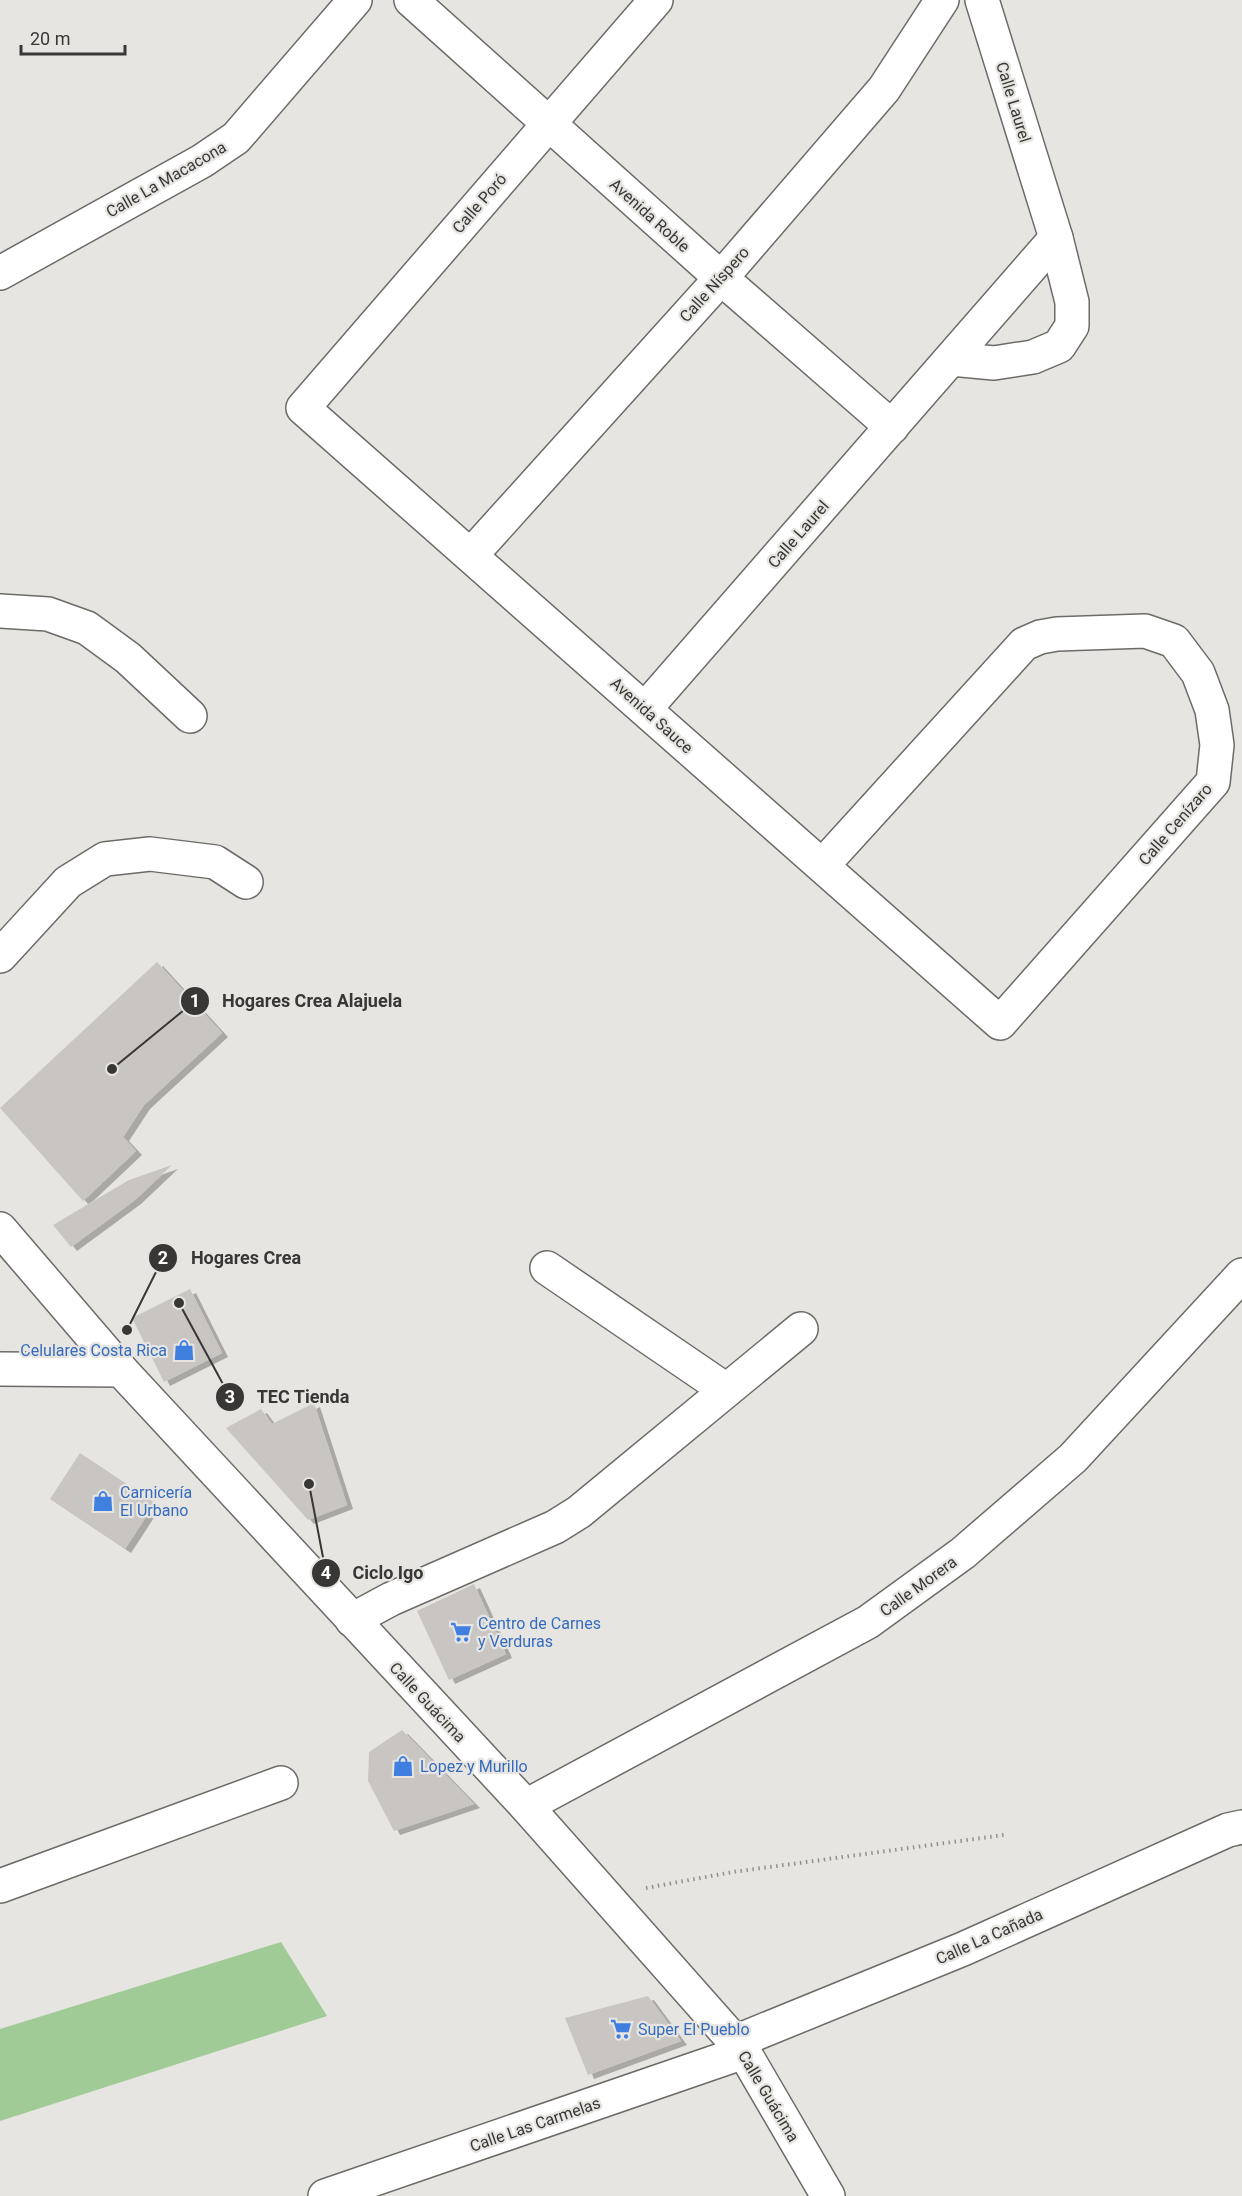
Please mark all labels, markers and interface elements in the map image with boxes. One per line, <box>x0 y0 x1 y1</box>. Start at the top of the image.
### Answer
scale bar <box>21 18 124 56</box>
text: 20 m <box>30 28 70 49</box>
street label: Calle Laurel <box>992 60 1035 145</box>
street label: Calle La Macacona <box>103 137 230 222</box>
street label: Calle Poró <box>448 170 510 237</box>
street label: Avenida Roble <box>606 175 694 256</box>
street label: Calle Níspero <box>676 243 753 326</box>
street label: Calle Laurel <box>764 497 833 572</box>
street label: Avenida Sauce <box>606 673 697 757</box>
street label: Calle Cenízaro <box>1135 780 1216 869</box>
callout: Hogares Crea Alajuela <box>180 983 414 1019</box>
text: 1 <box>190 990 200 1011</box>
text: Hogares Crea Alajuela <box>222 990 402 1011</box>
callout: Hogares Crea <box>148 1240 313 1276</box>
text: 2 <box>158 1247 168 1268</box>
text: Hogares Crea <box>191 1247 301 1268</box>
shop icon: Celulares Costa Rica <box>172 1338 196 1362</box>
place label: Celulares Costa Rica <box>20 1341 167 1360</box>
callout: TEC Tienda <box>215 1379 362 1415</box>
text: 3 <box>225 1386 235 1407</box>
text: TEC Tienda <box>257 1386 350 1407</box>
place label: Carnicería El Urbano <box>120 1483 192 1520</box>
shop icon: Carnicería El Urbano <box>91 1489 115 1513</box>
street label: Calle Morera <box>876 1552 960 1621</box>
callout: Ciclo Igo <box>311 1555 436 1591</box>
text: 4 <box>321 1562 331 1583</box>
text: Ciclo Igo <box>352 1562 424 1583</box>
place label: Centro de Carnes y Verduras <box>478 1614 601 1651</box>
supermarket icon: Centro de Carnes y Verduras <box>449 1620 473 1644</box>
street label: Calle Guácima <box>386 1658 470 1746</box>
shop icon: Lopez y Murillo <box>391 1754 415 1778</box>
place label: Lopez y Murillo <box>420 1757 528 1776</box>
street label: Calle La Cañada <box>933 1904 1046 1969</box>
supermarket icon: Super El Pueblo <box>609 2017 633 2041</box>
place label: Super El Pueblo <box>638 2020 750 2039</box>
street label: Calle Guácima <box>734 2047 803 2145</box>
street label: Calle Las Carmelas <box>467 2093 603 2156</box>

